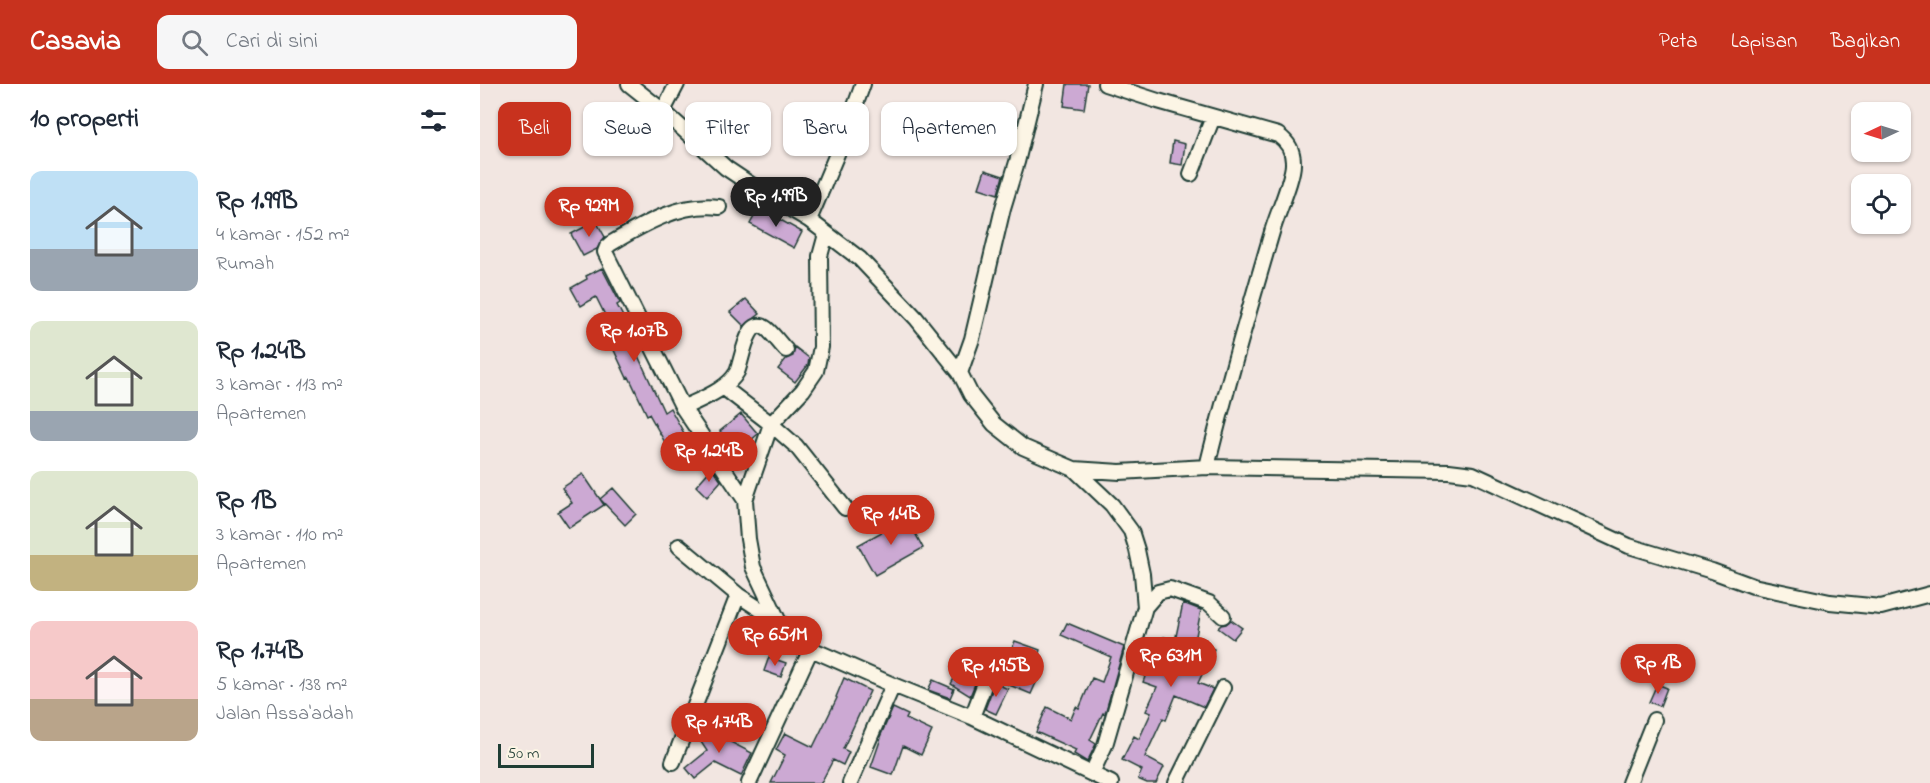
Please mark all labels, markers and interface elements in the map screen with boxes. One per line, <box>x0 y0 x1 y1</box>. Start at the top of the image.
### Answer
search box <box>157 15 577 69</box>
text: Casavia <box>30 22 121 63</box>
icon: search <box>178 26 211 59</box>
text: Cari di sini <box>226 26 318 58</box>
text: Peta <box>1659 27 1698 57</box>
text: Lapisan <box>1731 27 1797 57</box>
text: Bagikan <box>1830 27 1900 57</box>
text: 10 properti <box>30 101 139 139</box>
chip: Beli <box>498 102 571 156</box>
chip: Sewa <box>583 102 673 156</box>
chip: Filter <box>685 102 771 156</box>
chip: Baru <box>783 102 869 156</box>
chip: Apartemen <box>881 102 1017 156</box>
north arrow <box>1851 102 1911 162</box>
map controls <box>1851 102 1911 234</box>
icon: filters <box>417 104 450 137</box>
button: locate <box>1851 174 1911 234</box>
pin: Rp 1.99B <box>714 177 838 228</box>
text: Rp 1.99B <box>745 182 807 211</box>
text: Rp 1.99B <box>216 183 298 221</box>
pin: Rp 929M <box>534 187 644 238</box>
text: Rp 929M <box>558 192 620 221</box>
icon: home <box>78 195 150 267</box>
text: 4 kamar · 152 m² <box>216 221 350 250</box>
text: Rumah <box>216 250 274 279</box>
pin: Rp 1.07B <box>572 312 696 363</box>
text: Rp 1.07B <box>600 317 668 346</box>
text: Rp 1.24B <box>216 333 306 371</box>
icon: home <box>78 345 150 417</box>
text: 3 kamar · 113 m² <box>216 371 343 400</box>
text: Apartemen <box>216 400 306 429</box>
pin: Rp 1.24B <box>647 432 771 483</box>
text: Rp 1.24B <box>674 437 744 466</box>
text: Rp 1B <box>216 483 277 521</box>
icon: home <box>78 495 150 567</box>
pin: Rp 1.4B <box>836 495 946 546</box>
text: Rp 1.4B <box>861 500 921 529</box>
text: 3 kamar · 110 m² <box>216 521 343 550</box>
text: Apartemen <box>216 550 306 579</box>
pin: Rp 651M <box>720 616 830 667</box>
text: Rp 651M <box>742 621 808 650</box>
text: Rp 1.74B <box>216 633 304 671</box>
pin: Rp 631M <box>1116 637 1226 688</box>
text: Rp 631M <box>1140 642 1202 671</box>
pin: Rp 1B <box>1616 644 1700 695</box>
icon: home <box>78 645 150 717</box>
pin: Rp 1.95B <box>934 647 1058 698</box>
text: Rp 1B <box>1635 649 1681 678</box>
text: Rp 1.95B <box>962 652 1030 681</box>
text: 5 kamar · 138 m² <box>216 671 347 700</box>
text: Jalan Assa'adah <box>216 700 353 729</box>
pin: Rp 1.74B <box>657 703 781 754</box>
text: Rp 1.74B <box>685 708 753 737</box>
scale bar <box>498 741 594 768</box>
text: 50 m <box>507 742 539 766</box>

